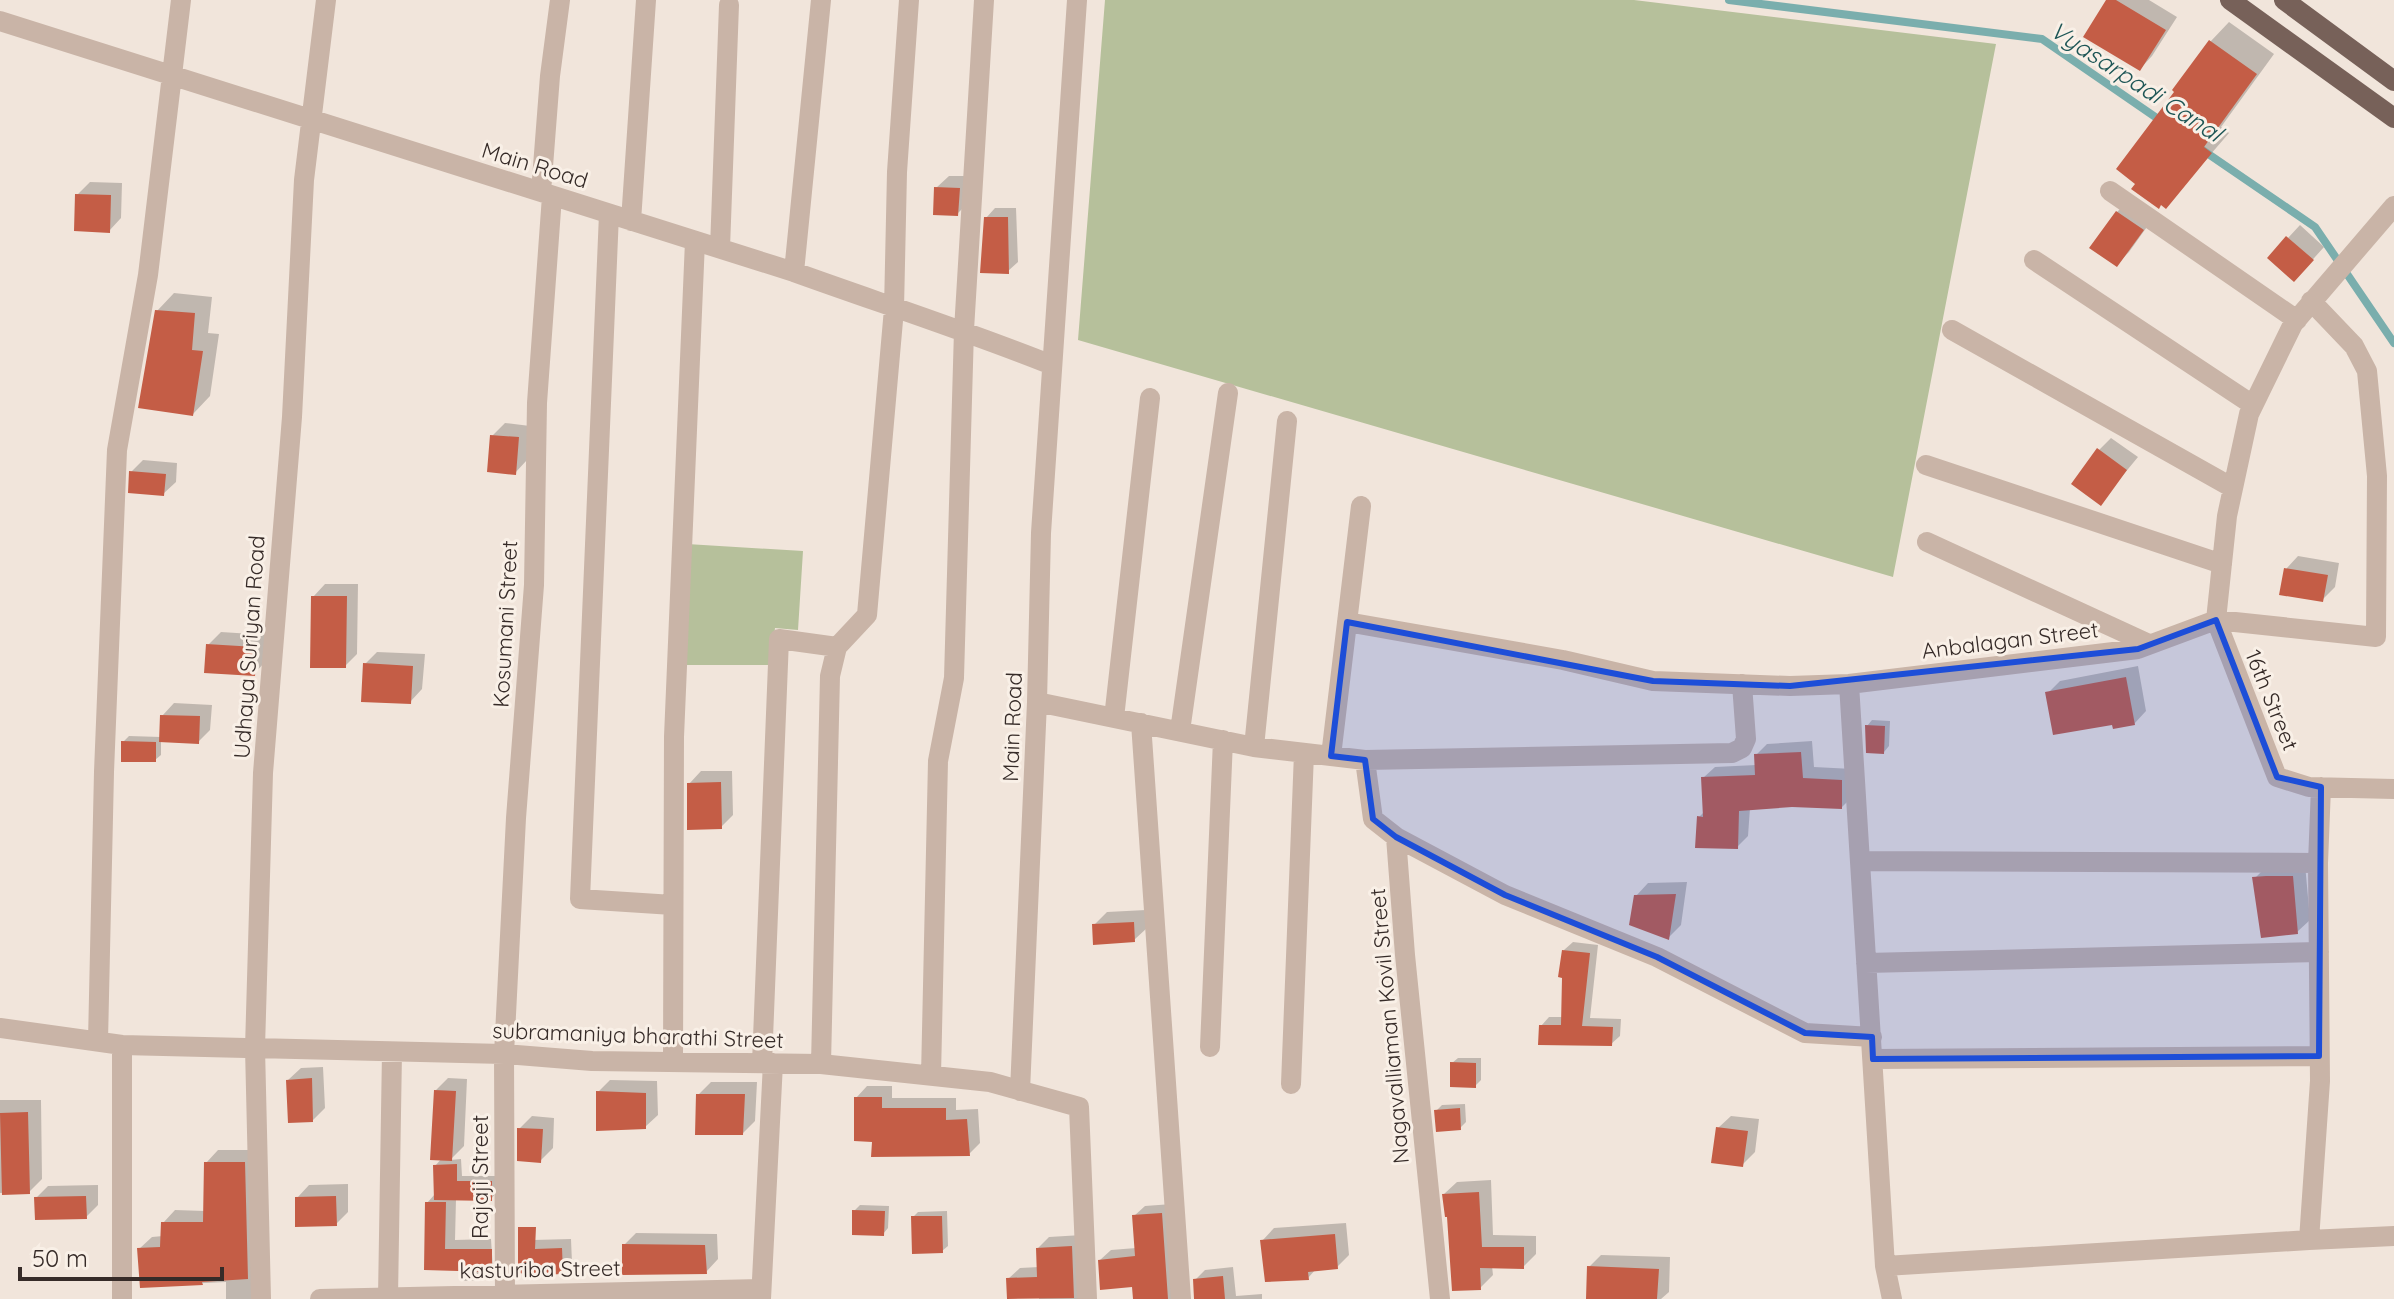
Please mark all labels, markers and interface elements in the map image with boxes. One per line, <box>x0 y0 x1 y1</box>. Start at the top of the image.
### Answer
water label: Vyasarpadi Canal <box>2045 14 2230 149</box>
street label: Main Road <box>479 136 591 194</box>
street label: Udhaya Suriyan Road <box>227 534 271 760</box>
street label: Kosumani Street <box>487 540 523 708</box>
street label: Anbalagan Street <box>1920 615 2100 665</box>
street label: 16th Street <box>2239 646 2305 754</box>
street label: Main Road <box>996 672 1028 782</box>
street label: Nagavalliaman Kovil Street <box>1363 887 1415 1165</box>
street label: subramaniya bharathi Street <box>492 1016 784 1054</box>
street label: Rajaji Street <box>466 1115 494 1239</box>
scale bar <box>20 1231 222 1281</box>
text: 50 m <box>32 1243 88 1273</box>
street label: kasturiba Street <box>459 1254 621 1284</box>

